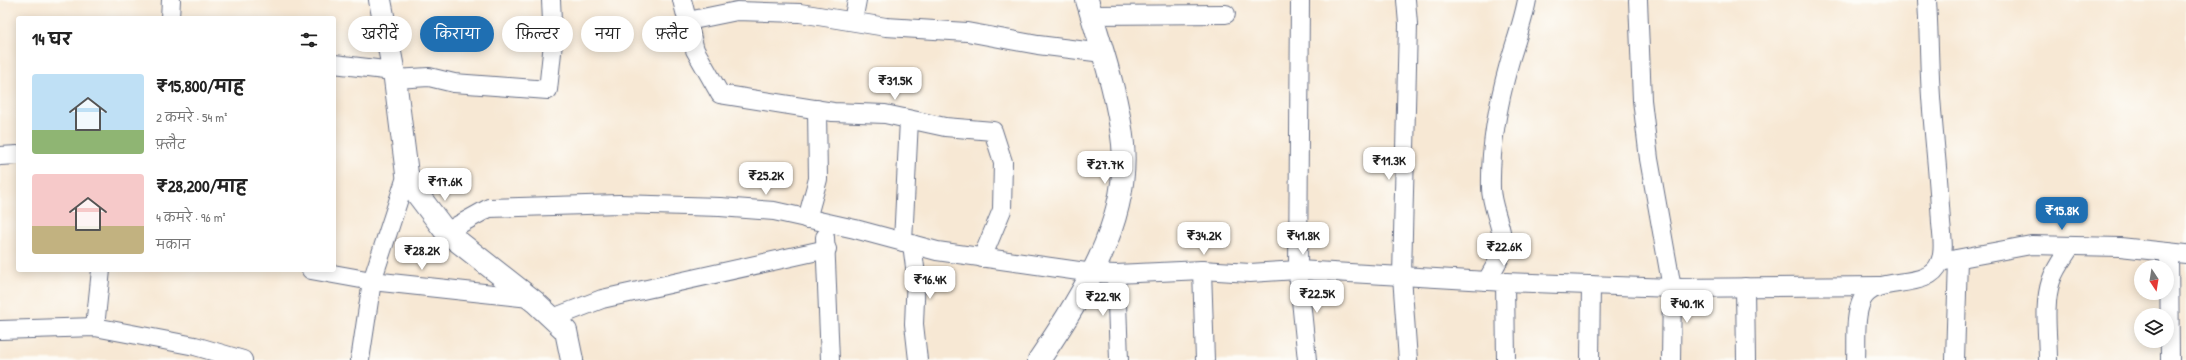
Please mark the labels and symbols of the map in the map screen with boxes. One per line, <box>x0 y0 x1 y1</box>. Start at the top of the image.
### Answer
pin: ₹31.5K <box>862 67 928 101</box>
pin: ₹11.3K <box>1356 147 1422 181</box>
pin: ₹27.7K <box>1072 151 1138 185</box>
pin: ₹25.2K <box>733 162 799 196</box>
pin: ₹17.6K <box>412 168 478 202</box>
pin: ₹15.8K <box>2029 197 2095 231</box>
pin: ₹34.2K <box>1171 222 1237 256</box>
pin: ₹41.8K <box>1270 222 1336 256</box>
pin: ₹22.6K <box>1471 233 1537 267</box>
pin: ₹28.2K <box>389 237 455 271</box>
north arrow <box>2134 260 2174 300</box>
pin: ₹16.4K <box>897 266 963 300</box>
pin: ₹22.5K <box>1284 280 1350 314</box>
pin: ₹22.9K <box>1070 283 1136 317</box>
pin: ₹40.1K <box>1654 290 1720 324</box>

